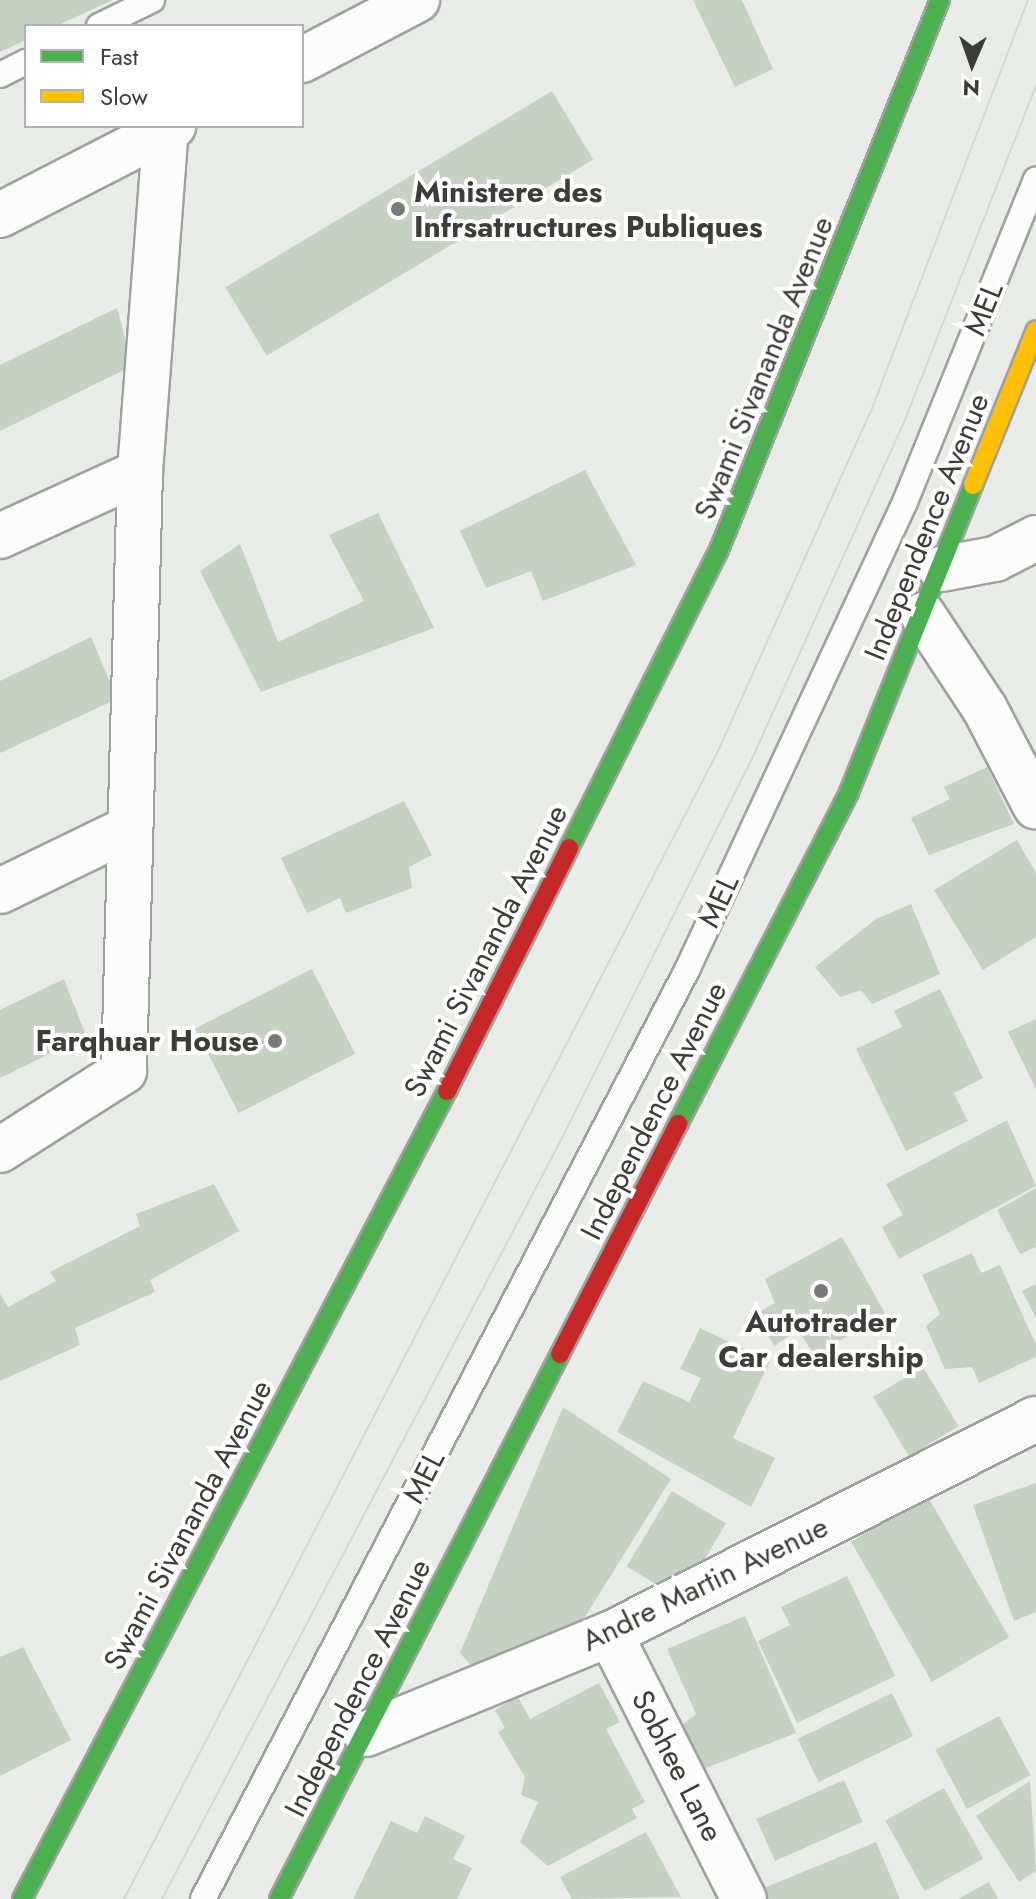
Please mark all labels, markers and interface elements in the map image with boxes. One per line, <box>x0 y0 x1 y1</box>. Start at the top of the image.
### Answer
legend <box>24 24 304 128</box>
north arrow <box>932 24 1012 104</box>
text: Fast <box>100 39 138 74</box>
text: N <box>962 72 980 104</box>
text: Slow <box>100 79 148 114</box>
place label: Ministere des Infrsatructures Publiques <box>414 174 763 244</box>
marker: Ministere des Infrsatructures Publiques <box>389 200 407 218</box>
street label: Swami Sivananda Avenue <box>687 211 841 525</box>
street label: MEL <box>957 277 1011 341</box>
street label: Independence Avenue <box>857 388 997 666</box>
street label: Swami Sivananda Avenue <box>397 799 575 1103</box>
street label: MEL <box>691 869 747 933</box>
street label: Independence Avenue <box>573 976 735 1246</box>
place label: Farqhuar House <box>36 1023 259 1059</box>
marker: Farqhuar House <box>266 1032 284 1050</box>
marker: Autotrader Car dealership <box>812 1282 830 1300</box>
place label: Autotrader Car dealership <box>718 1304 924 1374</box>
street label: Swami Sivananda Avenue <box>96 1374 280 1676</box>
street label: MEL <box>396 1445 452 1509</box>
street label: Andre Martin Avenue <box>576 1509 834 1659</box>
street label: Independence Avenue <box>277 1553 439 1823</box>
street label: Sobhee Lane <box>624 1684 730 1848</box>

